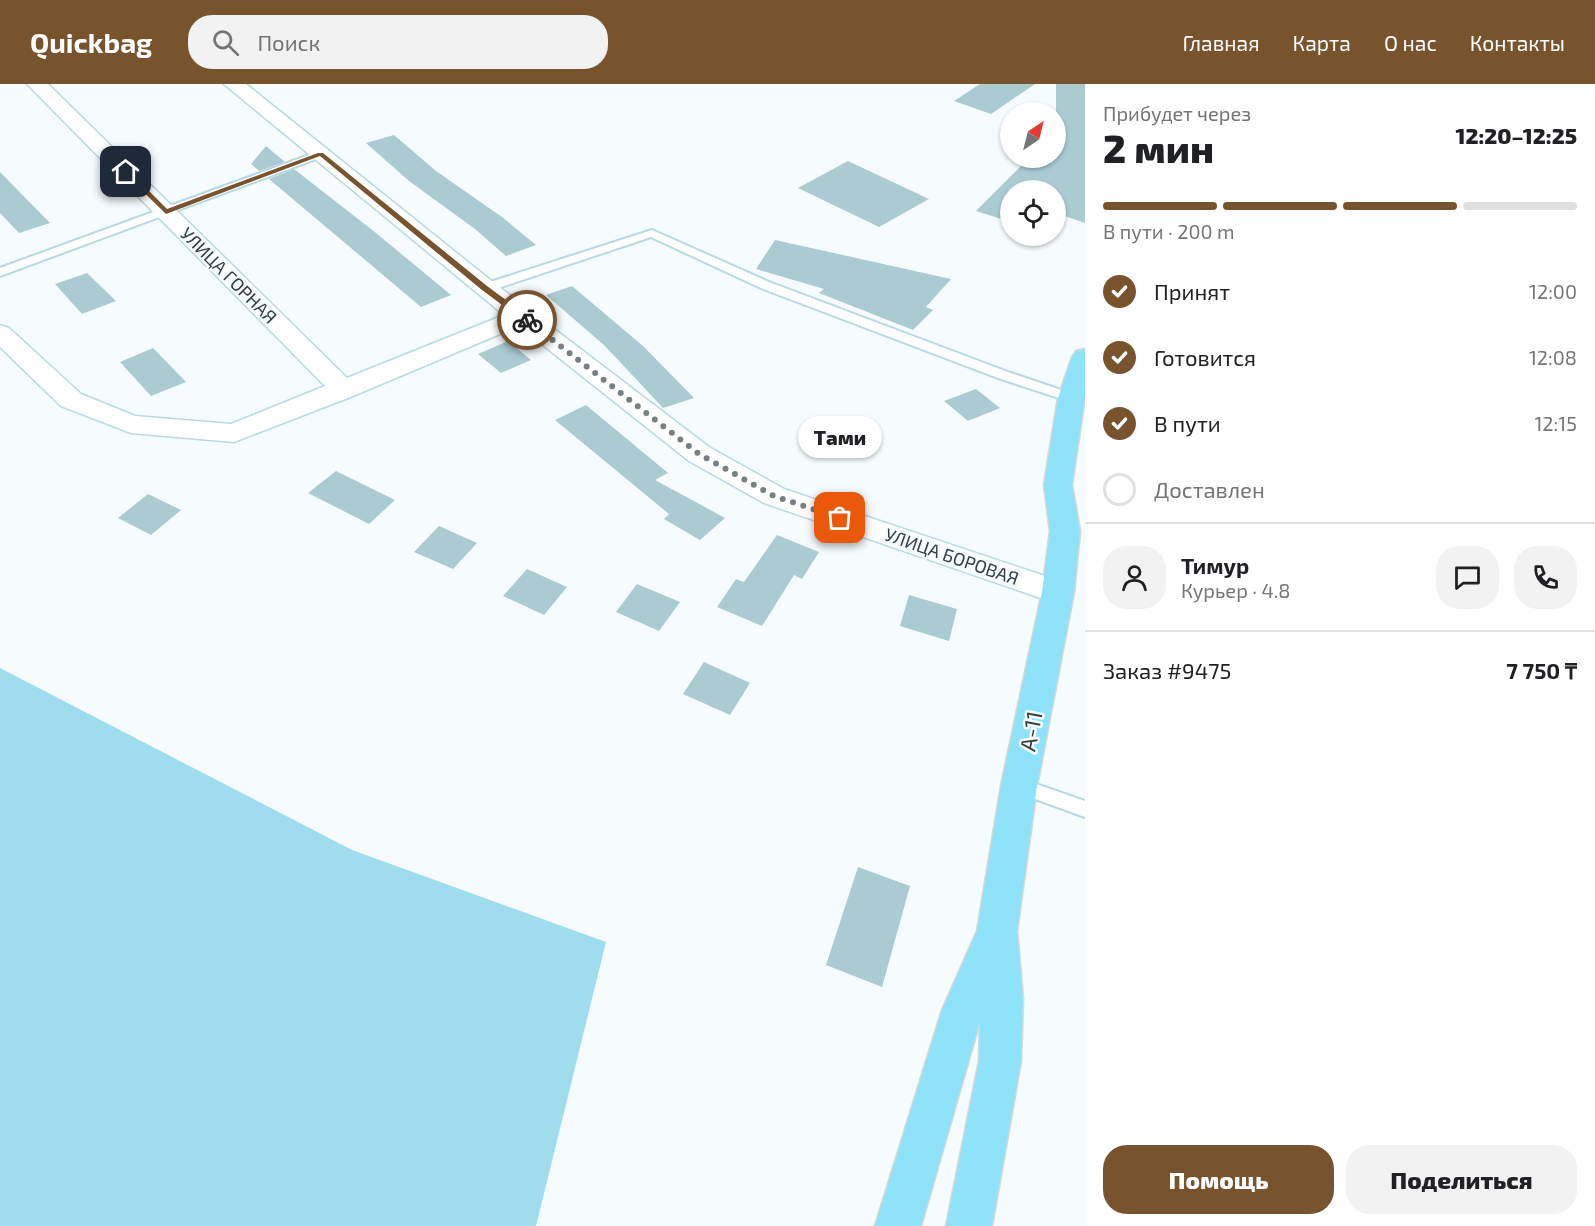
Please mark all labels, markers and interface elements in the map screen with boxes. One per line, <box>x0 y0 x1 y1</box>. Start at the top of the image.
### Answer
search box <box>188 15 608 69</box>
text: Quickbag <box>30 25 152 59</box>
icon: search <box>209 26 242 59</box>
text: Поиск <box>257 29 320 55</box>
text: Главная <box>1183 30 1260 55</box>
text: Карта <box>1293 30 1351 55</box>
text: О нас <box>1384 30 1437 55</box>
text: Контакты <box>1470 30 1565 55</box>
text: Прибудет через <box>1103 101 1251 125</box>
north arrow <box>1000 102 1066 168</box>
map controls <box>1000 102 1066 246</box>
text: 12:20–12:25 <box>1456 122 1577 148</box>
text: 2 мин <box>1103 124 1214 171</box>
pin <box>100 146 151 197</box>
icon: home <box>109 155 142 188</box>
button: locate <box>1000 180 1066 246</box>
text: В пути · 200 m <box>1103 219 1235 243</box>
street label: УЛИЦА ГОРНАЯ <box>176 222 282 328</box>
icon: check <box>1103 275 1136 308</box>
text: Принят <box>1154 278 1230 304</box>
text: 12:00 <box>1529 279 1577 303</box>
courier <box>497 290 557 350</box>
icon: bike <box>511 304 544 337</box>
icon: check <box>1103 341 1136 374</box>
text: Готовится <box>1154 344 1256 370</box>
text: 12:08 <box>1529 345 1577 369</box>
icon: check <box>1103 407 1136 440</box>
text: В пути <box>1154 410 1221 436</box>
text: 12:15 <box>1534 411 1577 435</box>
callout: Тами <box>798 416 882 458</box>
text: Тами <box>814 425 866 449</box>
text: Доставлен <box>1154 476 1265 502</box>
pin <box>814 492 865 543</box>
icon: bag <box>823 501 856 534</box>
street label: УЛИЦА БОРОВАЯ <box>882 523 1022 589</box>
button: person <box>1103 546 1166 609</box>
button: chat <box>1436 546 1499 609</box>
button: phone <box>1514 546 1577 609</box>
text: Тимур <box>1181 552 1249 578</box>
text: Курьер · 4.8 <box>1181 578 1290 602</box>
text: Заказ #9475 <box>1103 657 1231 683</box>
text: 7 750 ₸ <box>1506 657 1577 683</box>
street label: А-11 <box>1013 709 1047 753</box>
button: Помощь <box>1103 1145 1334 1214</box>
button: Поделиться <box>1346 1145 1577 1214</box>

